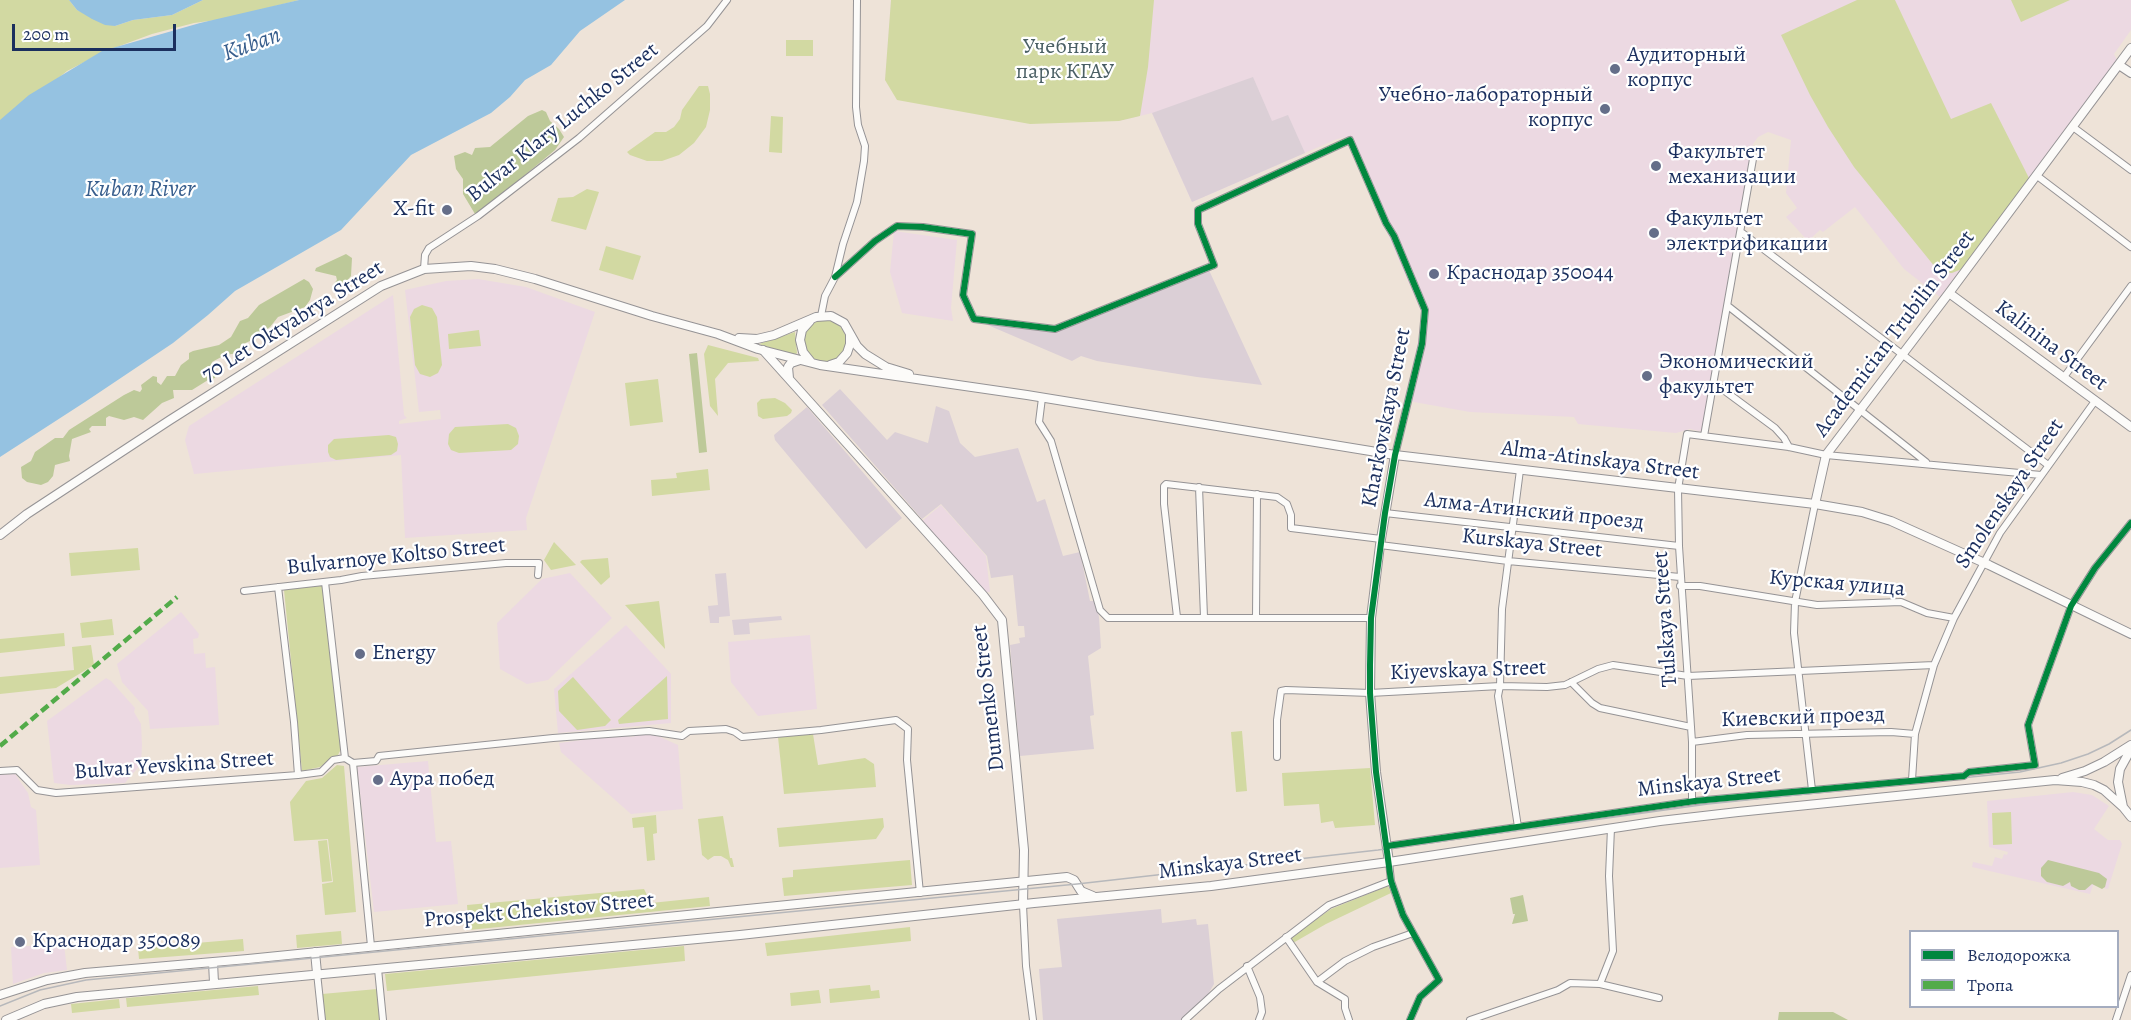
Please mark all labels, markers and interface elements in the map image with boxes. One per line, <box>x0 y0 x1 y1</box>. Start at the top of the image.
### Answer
scale bar <box>15 12 178 50</box>
water label: Kuban <box>219 21 285 69</box>
text: 200 m <box>23 22 69 46</box>
park label: Учебный парк КГАУ <box>1016 35 1114 86</box>
street label: Bulvar Klary Luchko Street <box>462 37 664 209</box>
place label: Аудиторный корпус <box>1627 43 1746 94</box>
marker: Аудиторный корпус <box>1608 62 1622 76</box>
place label: Учебно-лабораторный корпус <box>1378 83 1593 134</box>
marker: Учебно-лабораторный корпус <box>1598 102 1612 116</box>
place label: Факультет механизации <box>1668 140 1796 192</box>
marker: Факультет механизации <box>1649 159 1663 173</box>
water label: Kuban River <box>85 176 195 204</box>
place label: X-fit <box>393 197 435 223</box>
marker: X-fit <box>440 203 454 217</box>
place label: Факультет электрификации <box>1666 207 1828 258</box>
marker: Факультет электрификации <box>1647 226 1661 240</box>
street label: Academician Trubilin Street <box>1809 226 1981 442</box>
street label: 70 Let Oktyabrya Street <box>197 255 389 389</box>
place label: Краснодар 350044 <box>1446 261 1614 287</box>
marker: Краснодар 350044 <box>1427 267 1441 281</box>
street label: Kalinina Street <box>1989 295 2113 397</box>
street label: Kharkovskaya Street <box>1357 326 1417 510</box>
place label: Экономический факультет <box>1659 350 1814 402</box>
marker: Экономический факультет <box>1640 369 1654 383</box>
street label: Smolenskaya Street <box>1950 414 2070 574</box>
street label: Alma-Atinskaya Street <box>1499 436 1701 486</box>
street label: Алма-Атинский проезд <box>1423 487 1645 537</box>
street label: Kurskaya Street <box>1460 524 1604 564</box>
street label: Bulvarnoye Koltso Street <box>285 532 507 582</box>
street label: Tulskaya Street <box>1648 550 1684 688</box>
street label: Курская улица <box>1768 565 1906 603</box>
street label: Dumenko Street <box>967 623 1011 773</box>
place label: Energy <box>372 641 436 667</box>
marker: Energy <box>353 647 367 661</box>
street label: Kiyevskaya Street <box>1389 655 1547 687</box>
street label: Киевский проезд <box>1721 702 1885 734</box>
street label: Bulvar Yevskina Street <box>73 746 275 786</box>
street label: Minskaya Street <box>1636 762 1782 804</box>
place label: Аура побед <box>390 767 494 793</box>
marker: Аура побед <box>371 773 385 787</box>
street label: Minskaya Street <box>1157 842 1303 886</box>
street label: Prospekt Chekistov Street <box>423 888 655 934</box>
place label: Краснодар 350089 <box>32 929 200 955</box>
legend <box>1909 930 2119 1008</box>
marker: Краснодар 350089 <box>13 935 27 949</box>
text: Велодорожка <box>1967 943 2071 967</box>
text: Тропа <box>1967 973 2013 997</box>

